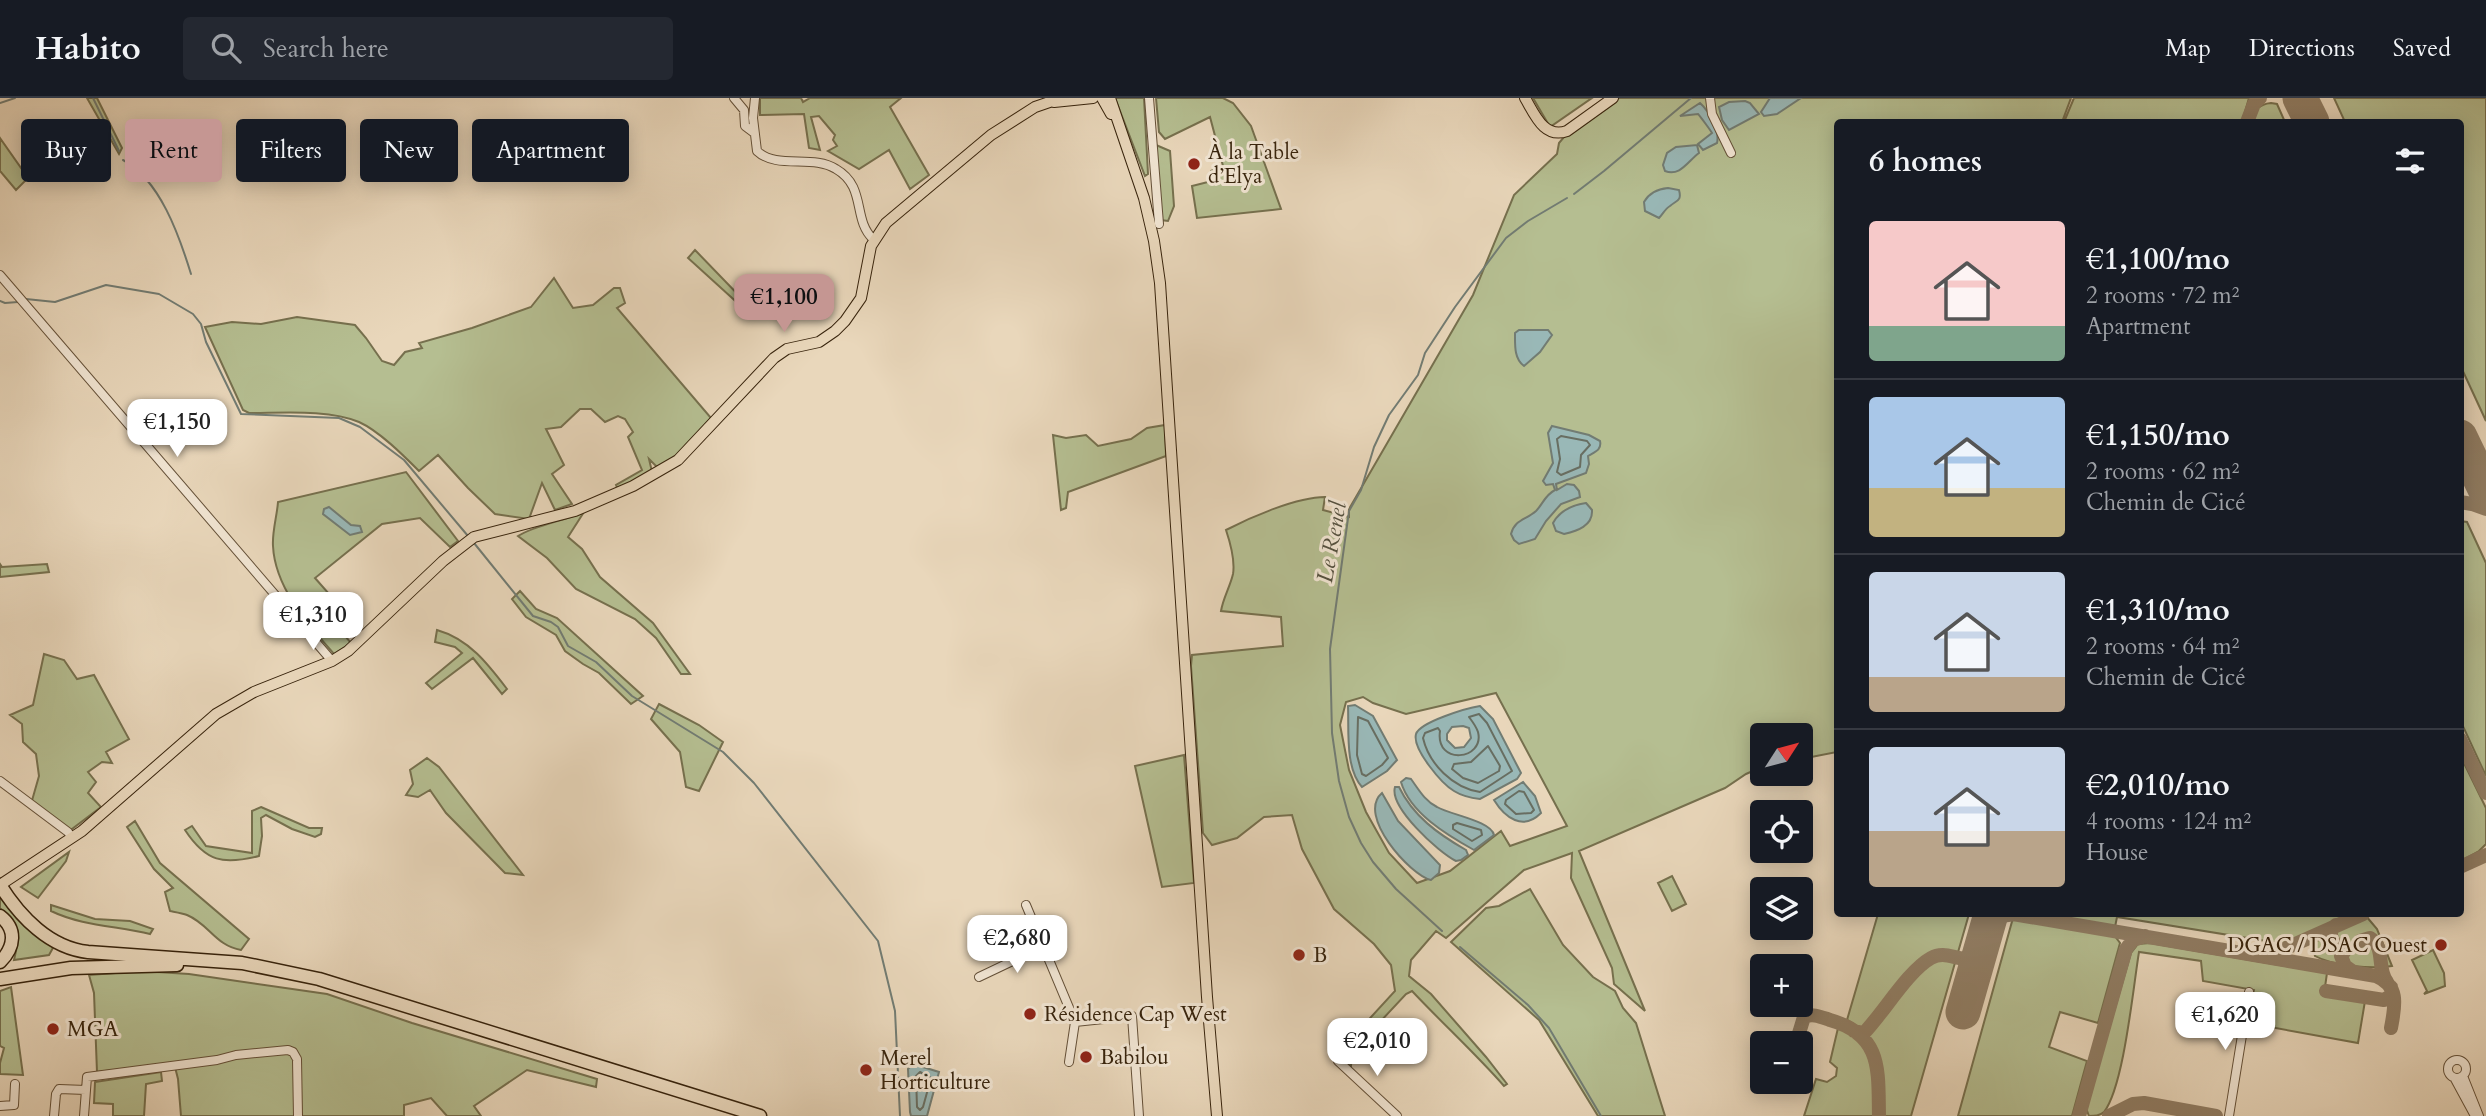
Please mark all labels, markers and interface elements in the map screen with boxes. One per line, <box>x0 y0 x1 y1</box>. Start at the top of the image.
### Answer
search box <box>183 17 673 80</box>
text: Habito <box>35 26 141 71</box>
icon: search <box>207 29 245 67</box>
text: Search here <box>263 31 389 66</box>
text: Map <box>2165 32 2211 65</box>
text: Directions <box>2249 32 2355 65</box>
text: Saved <box>2393 32 2451 65</box>
chip: Buy <box>21 119 111 182</box>
chip: Rent <box>125 119 222 182</box>
chip: Filters <box>236 119 346 182</box>
chip: New <box>360 119 458 182</box>
chip: Apartment <box>472 119 629 182</box>
place label: À la Table d’Elya <box>1208 138 1299 191</box>
text: 6 homes <box>1869 141 1982 182</box>
icon: filters <box>2391 142 2429 180</box>
marker: À la Table d’Elya <box>1186 156 1202 172</box>
text: €1,100/mo <box>2086 239 2230 280</box>
icon: home <box>1925 249 2009 333</box>
pin: €1,100 <box>727 274 841 334</box>
text: 2 rooms · 72 m² <box>2086 280 2239 311</box>
text: €1,100 <box>750 281 818 312</box>
text: Apartment <box>2086 311 2190 342</box>
pin: €1,150 <box>120 400 234 459</box>
text: €1,150 <box>143 406 211 437</box>
text: €1,150/mo <box>2086 415 2230 456</box>
icon: home <box>1925 425 2009 509</box>
text: 2 rooms · 62 m² <box>2086 456 2239 487</box>
text: Chemin de Cicé <box>2086 487 2246 518</box>
water label: Le Renel <box>1309 498 1354 585</box>
text: €1,310/mo <box>2086 590 2230 631</box>
pin: €1,310 <box>256 592 370 652</box>
text: €1,310 <box>279 599 347 630</box>
icon: home <box>1925 600 2009 684</box>
text: 2 rooms · 64 m² <box>2086 631 2239 662</box>
text: Chemin de Cicé <box>2086 662 2246 693</box>
north arrow <box>1750 723 1813 786</box>
map controls <box>1750 723 1813 1094</box>
text: €2,010/mo <box>2086 765 2230 806</box>
icon: home <box>1925 775 2009 859</box>
button: locate <box>1750 800 1813 863</box>
text: 4 rooms · 124 m² <box>2086 806 2251 837</box>
text: House <box>2086 837 2148 868</box>
button: layers <box>1750 877 1813 940</box>
pin: €2,680 <box>960 916 1074 975</box>
text: €2,680 <box>983 922 1051 953</box>
place label: DGAC / DSAC Ouest <box>2227 931 2427 960</box>
marker: DGAC / DSAC Ouest <box>2433 937 2449 953</box>
place label: B <box>1313 941 1327 970</box>
marker: B <box>1291 947 1307 963</box>
button: + <box>1750 954 1813 1017</box>
pin: €1,620 <box>2168 992 2282 1052</box>
text: €1,620 <box>2191 999 2259 1030</box>
place label: Résidence Cap West <box>1044 1000 1227 1029</box>
marker: Résidence Cap West <box>1022 1006 1038 1022</box>
place label: MGA <box>67 1015 118 1044</box>
pin: €2,010 <box>1320 1018 1434 1078</box>
marker: MGA <box>45 1021 61 1037</box>
text: €2,010 <box>1343 1025 1411 1056</box>
button: − <box>1750 1031 1813 1094</box>
place label: Babilou <box>1100 1043 1169 1072</box>
place label: Merel Horticulture <box>880 1044 991 1097</box>
marker: Babilou <box>1078 1049 1094 1065</box>
marker: Merel Horticulture <box>858 1062 874 1078</box>

